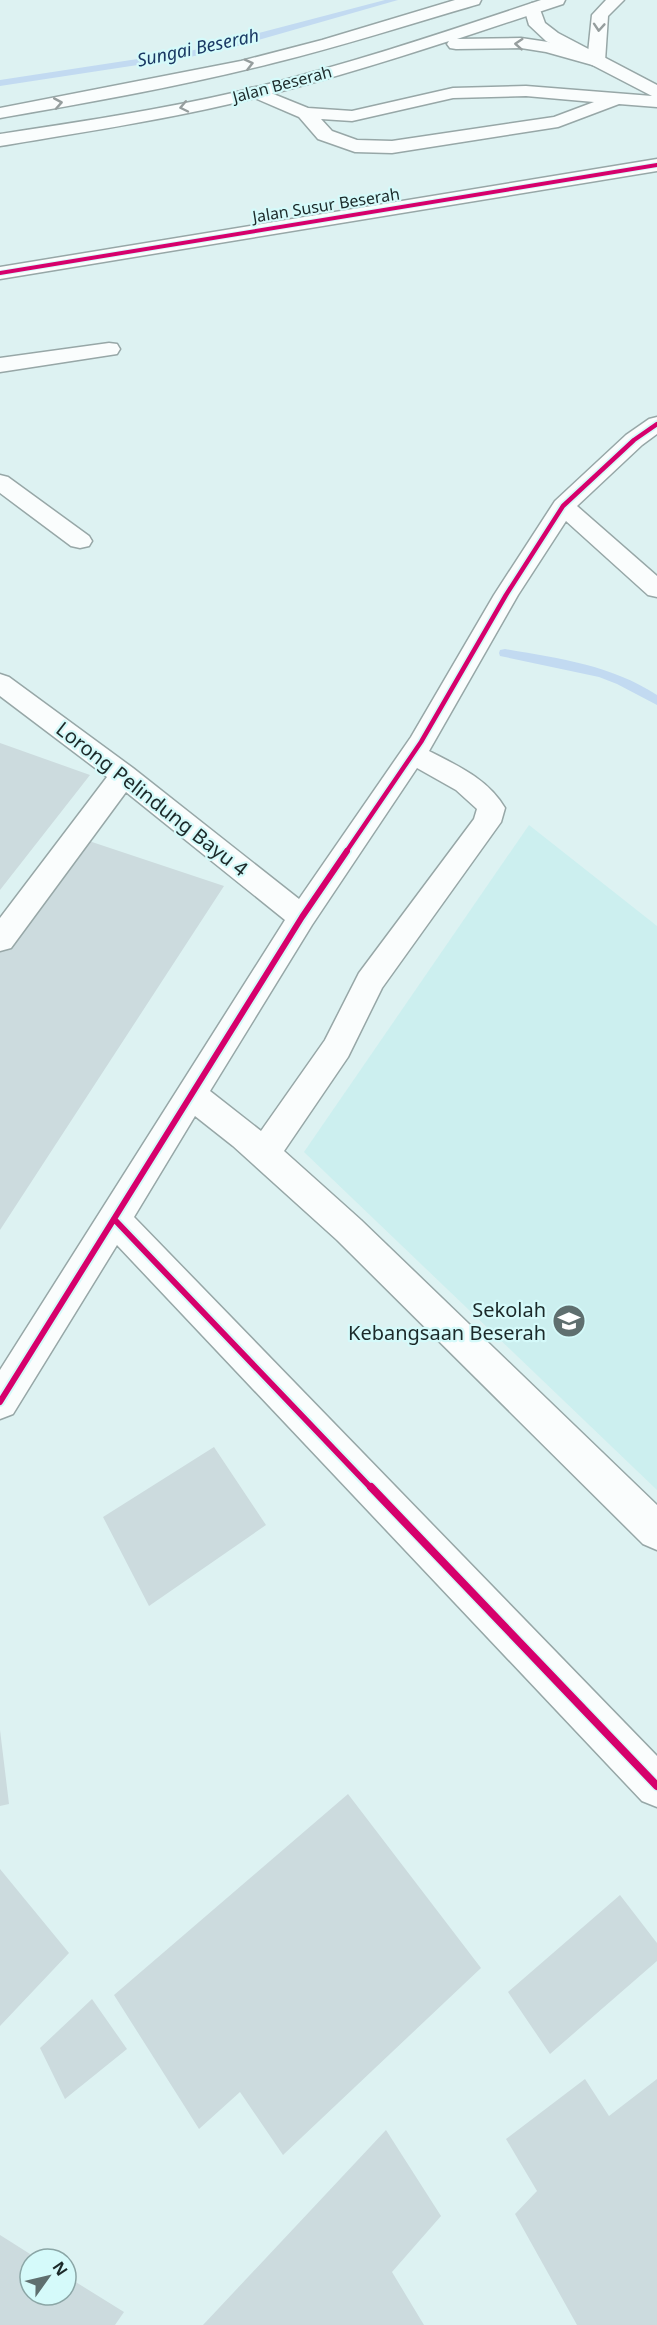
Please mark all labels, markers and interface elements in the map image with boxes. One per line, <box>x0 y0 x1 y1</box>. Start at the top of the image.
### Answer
water label: Sungai Beserah <box>135 22 261 72</box>
one-way arrow <box>593 22 606 31</box>
one-way arrow <box>515 37 524 50</box>
one-way arrow <box>244 59 254 72</box>
street label: Jalan Beserah <box>228 60 334 108</box>
one-way arrow <box>52 97 62 110</box>
one-way arrow <box>179 100 189 113</box>
street label: Jalan Susur Beserah <box>249 182 401 228</box>
street label: Lorong Pelindung Bayu 4 <box>51 715 254 882</box>
place label: Sekolah Kebangsaan Beserah <box>348 1296 546 1346</box>
school or university icon: Sekolah Kebangsaan Beserah <box>551 1303 587 1339</box>
north arrow <box>18 2247 78 2307</box>
text: N <box>48 2257 73 2280</box>

